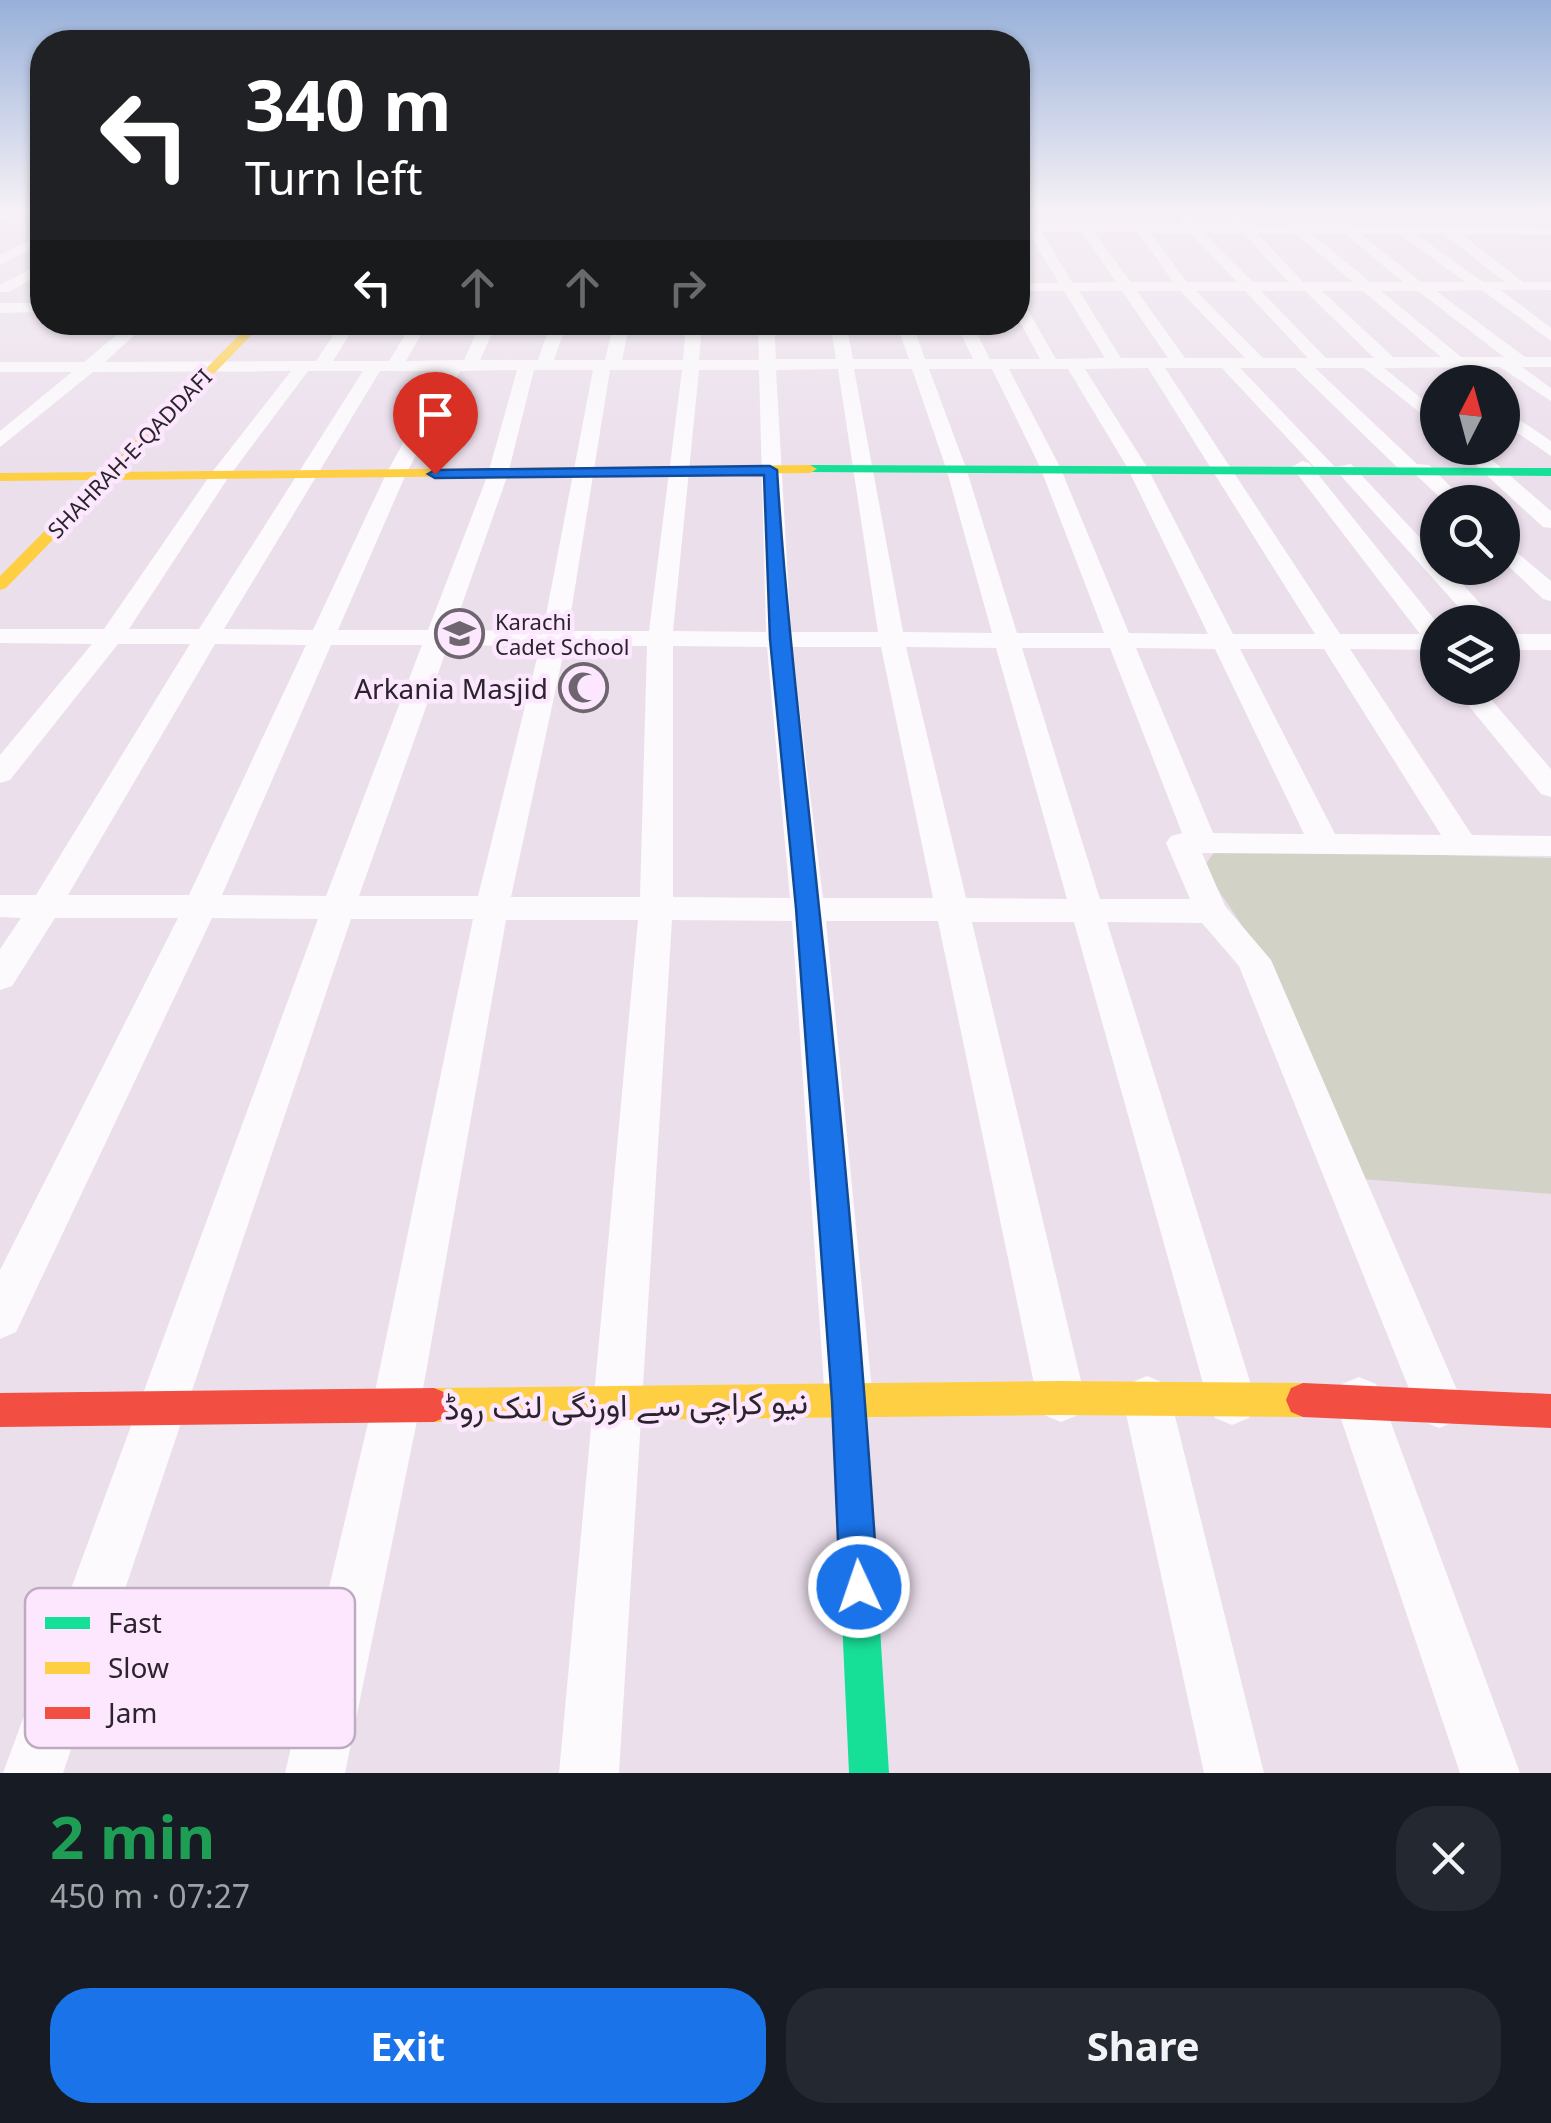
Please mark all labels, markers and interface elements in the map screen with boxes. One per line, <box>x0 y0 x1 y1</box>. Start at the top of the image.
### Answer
text: 340 m <box>245 56 452 152</box>
icon: left <box>80 70 210 200</box>
text: Turn left <box>245 147 422 208</box>
icon: left <box>345 260 400 315</box>
icon: ahead <box>450 260 505 315</box>
icon: ahead <box>555 260 610 315</box>
icon: right <box>660 260 715 315</box>
street label: SHAHRAH-E-QADDAFI <box>40 362 218 544</box>
north arrow <box>1420 365 1520 465</box>
map controls <box>1420 365 1520 705</box>
pin <box>393 372 478 475</box>
icon: arrive <box>408 387 463 442</box>
button: search <box>1420 485 1520 585</box>
button: layers <box>1420 605 1520 705</box>
place label: Karachi Cadet School <box>495 606 629 661</box>
school or university icon: Karachi Cadet School <box>434 608 486 660</box>
mosque icon: Arkania Masjid <box>557 662 609 714</box>
place label: Arkania Masjid <box>354 669 548 707</box>
street label: نیو کراچی سے اورنگی لنک روڈ <box>444 1379 808 1431</box>
position arrow <box>807 1535 911 1639</box>
legend <box>25 1588 355 1748</box>
text: Fast <box>108 1603 162 1641</box>
text: Slow <box>108 1648 169 1686</box>
text: Jam <box>105 1693 158 1731</box>
text: 2 min <box>50 1795 215 1877</box>
button: close <box>1396 1806 1501 1911</box>
text: 450 m · 07:27 <box>50 1874 250 1917</box>
button: Exit <box>50 1988 766 2103</box>
button: Share <box>786 1988 1501 2103</box>

